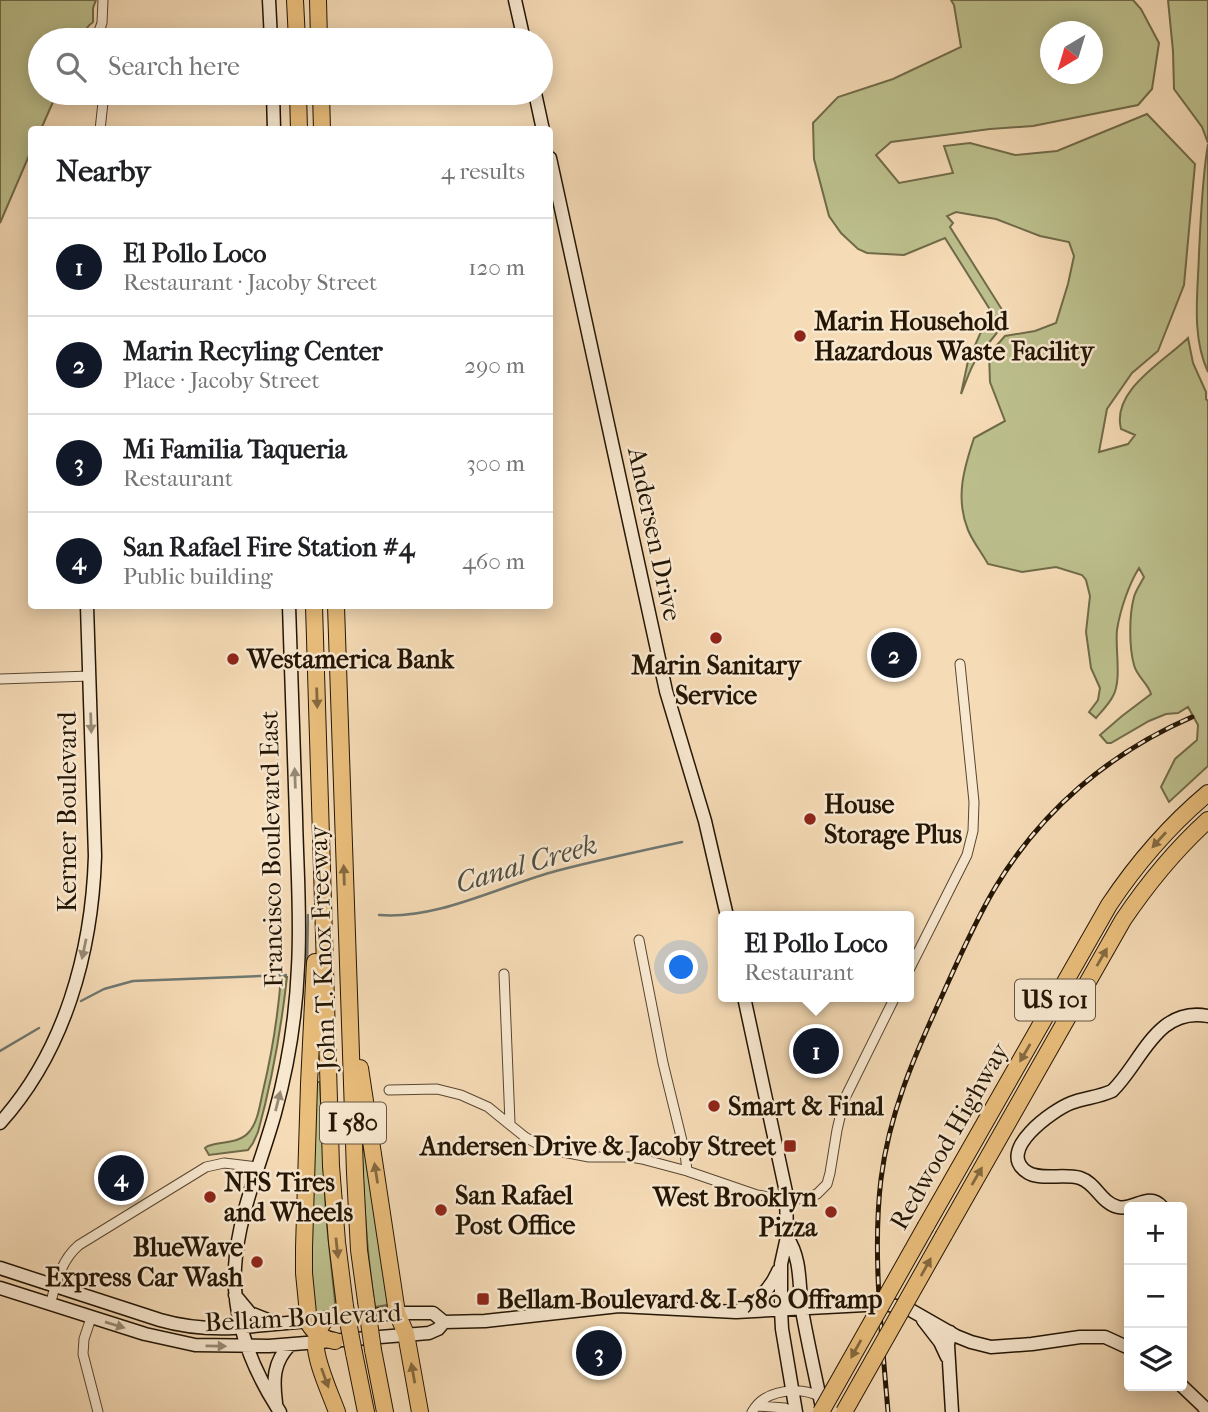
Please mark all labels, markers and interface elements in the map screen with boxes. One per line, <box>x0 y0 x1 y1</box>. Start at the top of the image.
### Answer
north arrow <box>1040 21 1103 84</box>
search box <box>28 28 553 105</box>
icon: search <box>52 48 90 86</box>
text: Search here <box>108 51 240 82</box>
text: Nearby <box>56 154 151 189</box>
text: 4 results <box>441 158 525 185</box>
text: El Pollo Loco <box>123 238 266 269</box>
text: 1 <box>75 254 83 281</box>
text: 120 m <box>468 254 525 281</box>
text: Restaurant · Jacoby Street <box>123 269 377 296</box>
place label: Marin Household Hazardous Waste Facility <box>814 306 1096 367</box>
marker: Marin Household Hazardous Waste Facility <box>792 328 808 344</box>
text: Marin Recyling Center <box>123 336 383 367</box>
text: 2 <box>73 352 85 379</box>
text: 290 m <box>464 352 525 379</box>
text: Place · Jacoby Street <box>123 367 320 394</box>
text: Mi Familia Taqueria <box>123 434 347 465</box>
street label: Andersen Drive <box>621 444 688 624</box>
text: 3 <box>74 450 84 477</box>
text: 300 m <box>466 450 525 477</box>
text: Restaurant <box>123 465 233 492</box>
text: San Rafael Fire Station #4 <box>123 532 414 563</box>
text: 4 <box>72 548 86 575</box>
text: 460 m <box>462 548 525 575</box>
text: Public building <box>123 563 273 590</box>
pin: 2 <box>871 629 917 681</box>
marker: Marin Sanitary Service <box>708 630 724 646</box>
place label: Westamerica Bank <box>246 644 456 675</box>
place label: Marin Sanitary Service <box>631 650 803 711</box>
marker: Westamerica Bank <box>225 651 241 667</box>
one-way arrow <box>311 687 322 709</box>
street label: Francisco Boulevard East <box>254 709 289 988</box>
street label: Kerner Boulevard <box>52 711 83 912</box>
one-way arrow <box>85 712 97 734</box>
one-way arrow <box>289 767 300 789</box>
place label: House Storage Plus <box>824 789 963 850</box>
marker: House Storage Plus <box>802 811 818 827</box>
street label: John T. Knox Freeway <box>303 824 342 1073</box>
water label: Canal Creek <box>452 828 601 899</box>
one-way arrow <box>1151 831 1167 849</box>
one-way arrow <box>339 864 350 886</box>
popup <box>718 911 914 1002</box>
text: El Pollo Loco <box>744 928 888 959</box>
one-way arrow <box>79 938 90 960</box>
one-way arrow <box>1096 947 1108 967</box>
your location <box>664 950 698 984</box>
text: Restaurant <box>744 959 854 986</box>
road number: US 101 <box>1015 980 1095 1020</box>
pin: 1 <box>793 1025 839 1077</box>
street label: Redwood Highway <box>883 1036 1016 1235</box>
one-way arrow <box>1018 1043 1031 1062</box>
one-way arrow <box>273 1090 284 1112</box>
place label: Smart & Final <box>728 1091 885 1122</box>
marker: Smart & Final <box>706 1098 722 1114</box>
road number: I 580 <box>320 1102 386 1143</box>
place label: Andersen Drive & Jacoby Street <box>418 1131 777 1162</box>
marker: Andersen Drive & Jacoby Street <box>782 1138 798 1154</box>
pin: 4 <box>98 1152 144 1204</box>
one-way arrow <box>370 1161 381 1183</box>
one-way arrow <box>971 1166 983 1186</box>
place label: NFS Tires and Wheels <box>224 1167 354 1228</box>
place label: San Rafael Post Office <box>455 1180 576 1241</box>
place label: West Brooklyn Pizza <box>652 1182 818 1243</box>
marker: NFS Tires and Wheels <box>202 1189 218 1205</box>
marker: San Rafael Post Office <box>433 1202 449 1218</box>
map controls <box>1124 1202 1187 1391</box>
button: + <box>1124 1202 1187 1265</box>
marker: West Brooklyn Pizza <box>823 1204 839 1220</box>
place label: BlueWave Express Car Wash <box>45 1232 243 1293</box>
one-way arrow <box>332 1237 343 1259</box>
marker: BlueWave Express Car Wash <box>249 1254 265 1270</box>
one-way arrow <box>920 1258 932 1277</box>
button: − <box>1124 1265 1187 1328</box>
place label: Bellam Boulevard & I-580 Offramp <box>497 1284 882 1315</box>
marker: Bellam Boulevard & I-580 Offramp <box>475 1291 491 1307</box>
street label: Bellam Boulevard <box>204 1297 403 1338</box>
one-way arrow <box>105 1320 126 1331</box>
pin: 3 <box>576 1327 622 1379</box>
button: layers <box>1124 1328 1187 1391</box>
one-way arrow <box>850 1339 862 1359</box>
one-way arrow <box>206 1340 228 1352</box>
one-way arrow <box>407 1362 418 1384</box>
one-way arrow <box>320 1367 331 1388</box>

